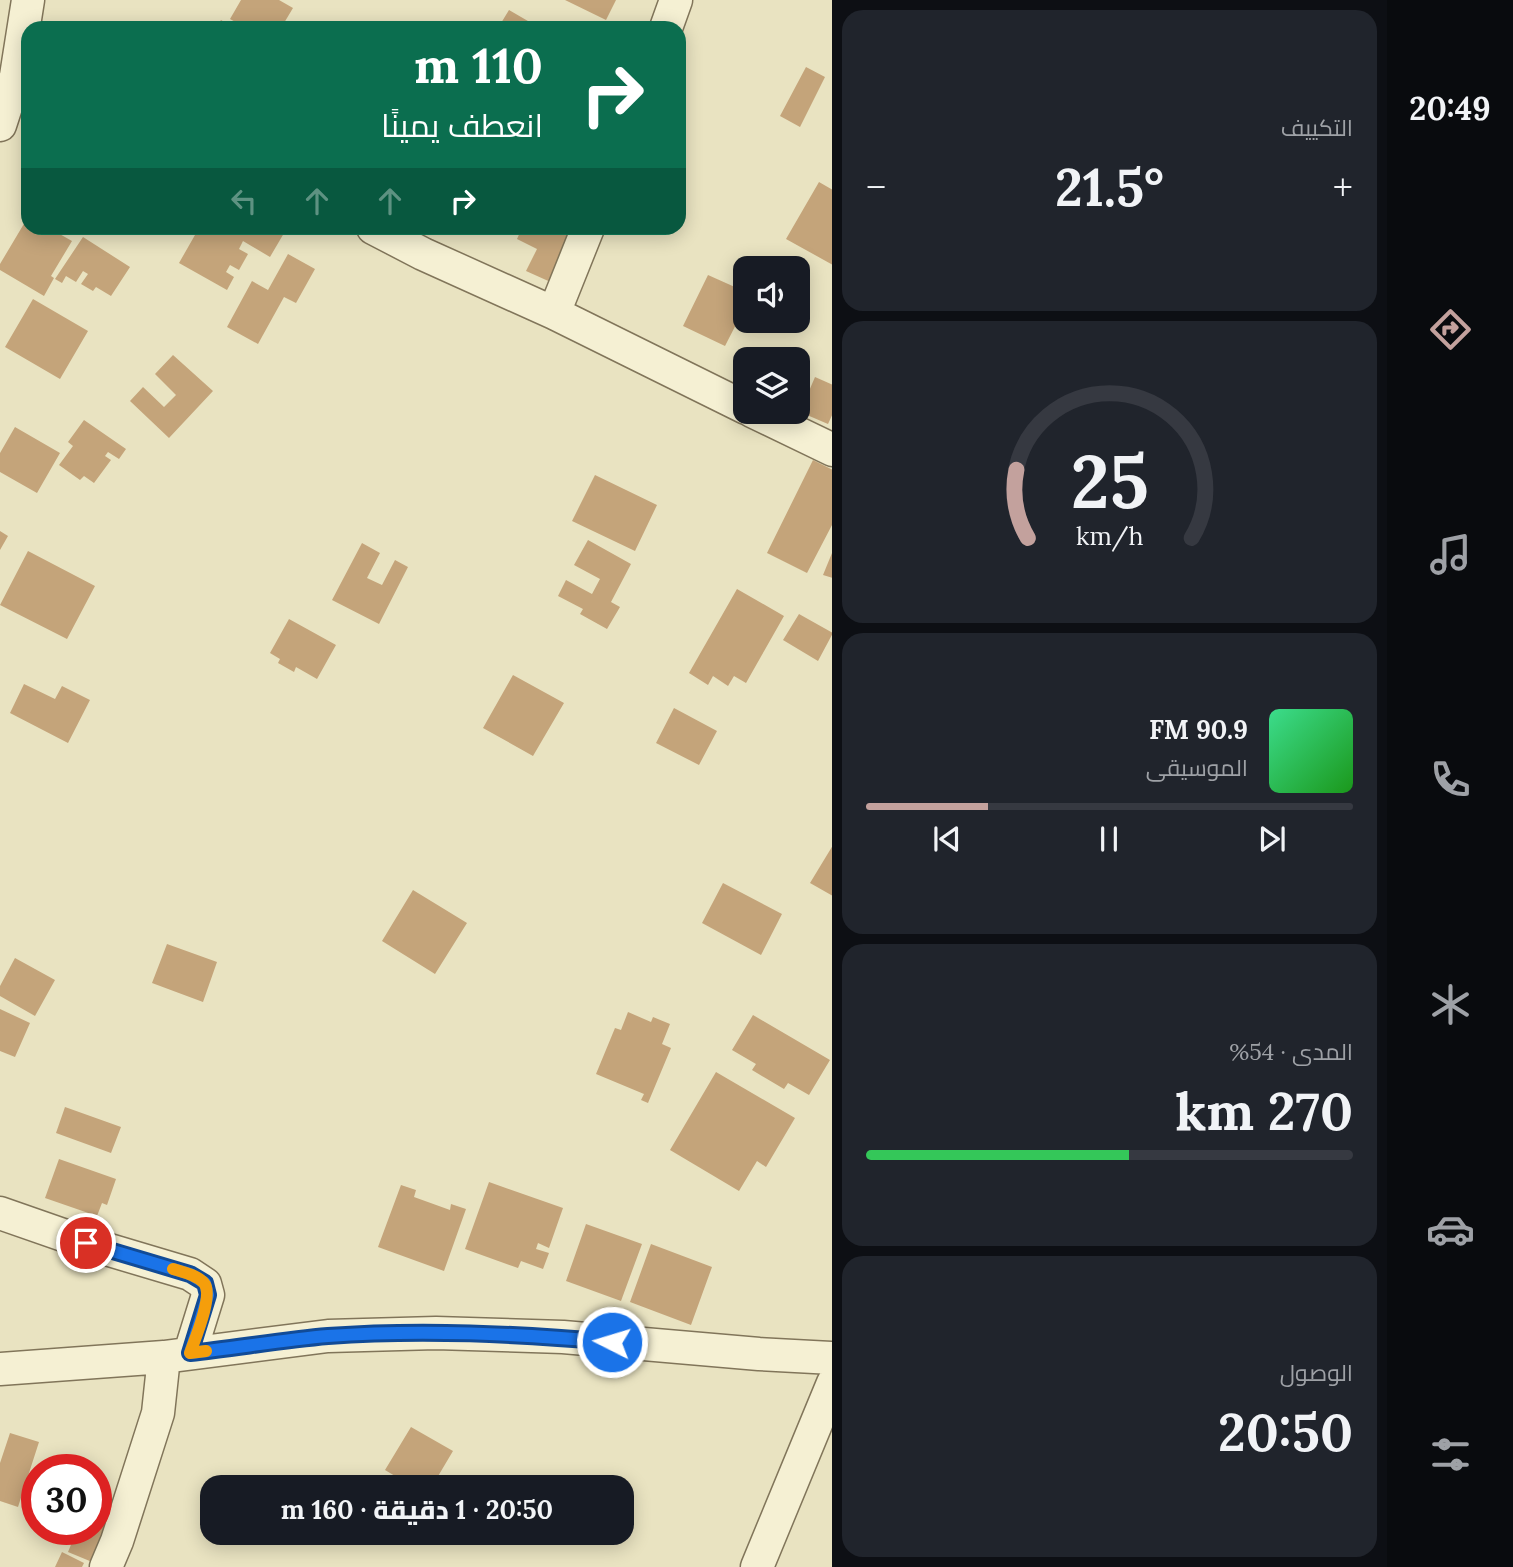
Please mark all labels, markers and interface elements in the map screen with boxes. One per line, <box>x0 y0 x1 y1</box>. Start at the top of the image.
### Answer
text: 110 m <box>414 34 543 96</box>
icon: right <box>567 49 658 140</box>
text: 20:49 <box>1409 88 1491 129</box>
text: انعطف يمينًا <box>381 105 543 146</box>
text: التكييف <box>1281 113 1353 142</box>
text: 21.5° <box>1055 154 1164 220</box>
text: − <box>866 163 886 211</box>
text: + <box>1333 163 1353 211</box>
icon: left <box>225 182 263 220</box>
icon: ahead <box>298 182 336 220</box>
icon: ahead <box>371 182 409 220</box>
icon: right <box>444 182 482 220</box>
map controls <box>733 256 810 424</box>
button: sound <box>733 256 810 333</box>
icon: directions <box>1426 305 1475 354</box>
button: layers <box>733 347 810 424</box>
text: 25 <box>1070 436 1149 529</box>
text: km/h <box>1076 520 1143 552</box>
icon: music <box>1426 530 1475 579</box>
text: 90.9 FM <box>1149 713 1248 746</box>
text: الموسيقى <box>1146 753 1248 782</box>
icon: phone <box>1426 755 1475 804</box>
icon: previous <box>928 820 966 858</box>
icon: pause <box>1090 820 1128 858</box>
icon: next <box>1253 820 1291 858</box>
icon: climate <box>1426 980 1475 1029</box>
text: المدى · 54% <box>1229 1037 1353 1066</box>
text: 270 km <box>1175 1078 1353 1144</box>
icon: car <box>1426 1205 1475 1254</box>
pin <box>56 1213 116 1273</box>
icon: arrive <box>67 1224 105 1262</box>
position arrow <box>575 1305 649 1379</box>
text: الوصول <box>1280 1358 1353 1387</box>
text: 20:50 <box>1218 1399 1353 1465</box>
icon: filters <box>1426 1430 1475 1479</box>
speed limit sign: 30 <box>21 1454 112 1545</box>
text: 20:50 · 1 دقيقة · 160 m <box>281 1493 553 1526</box>

